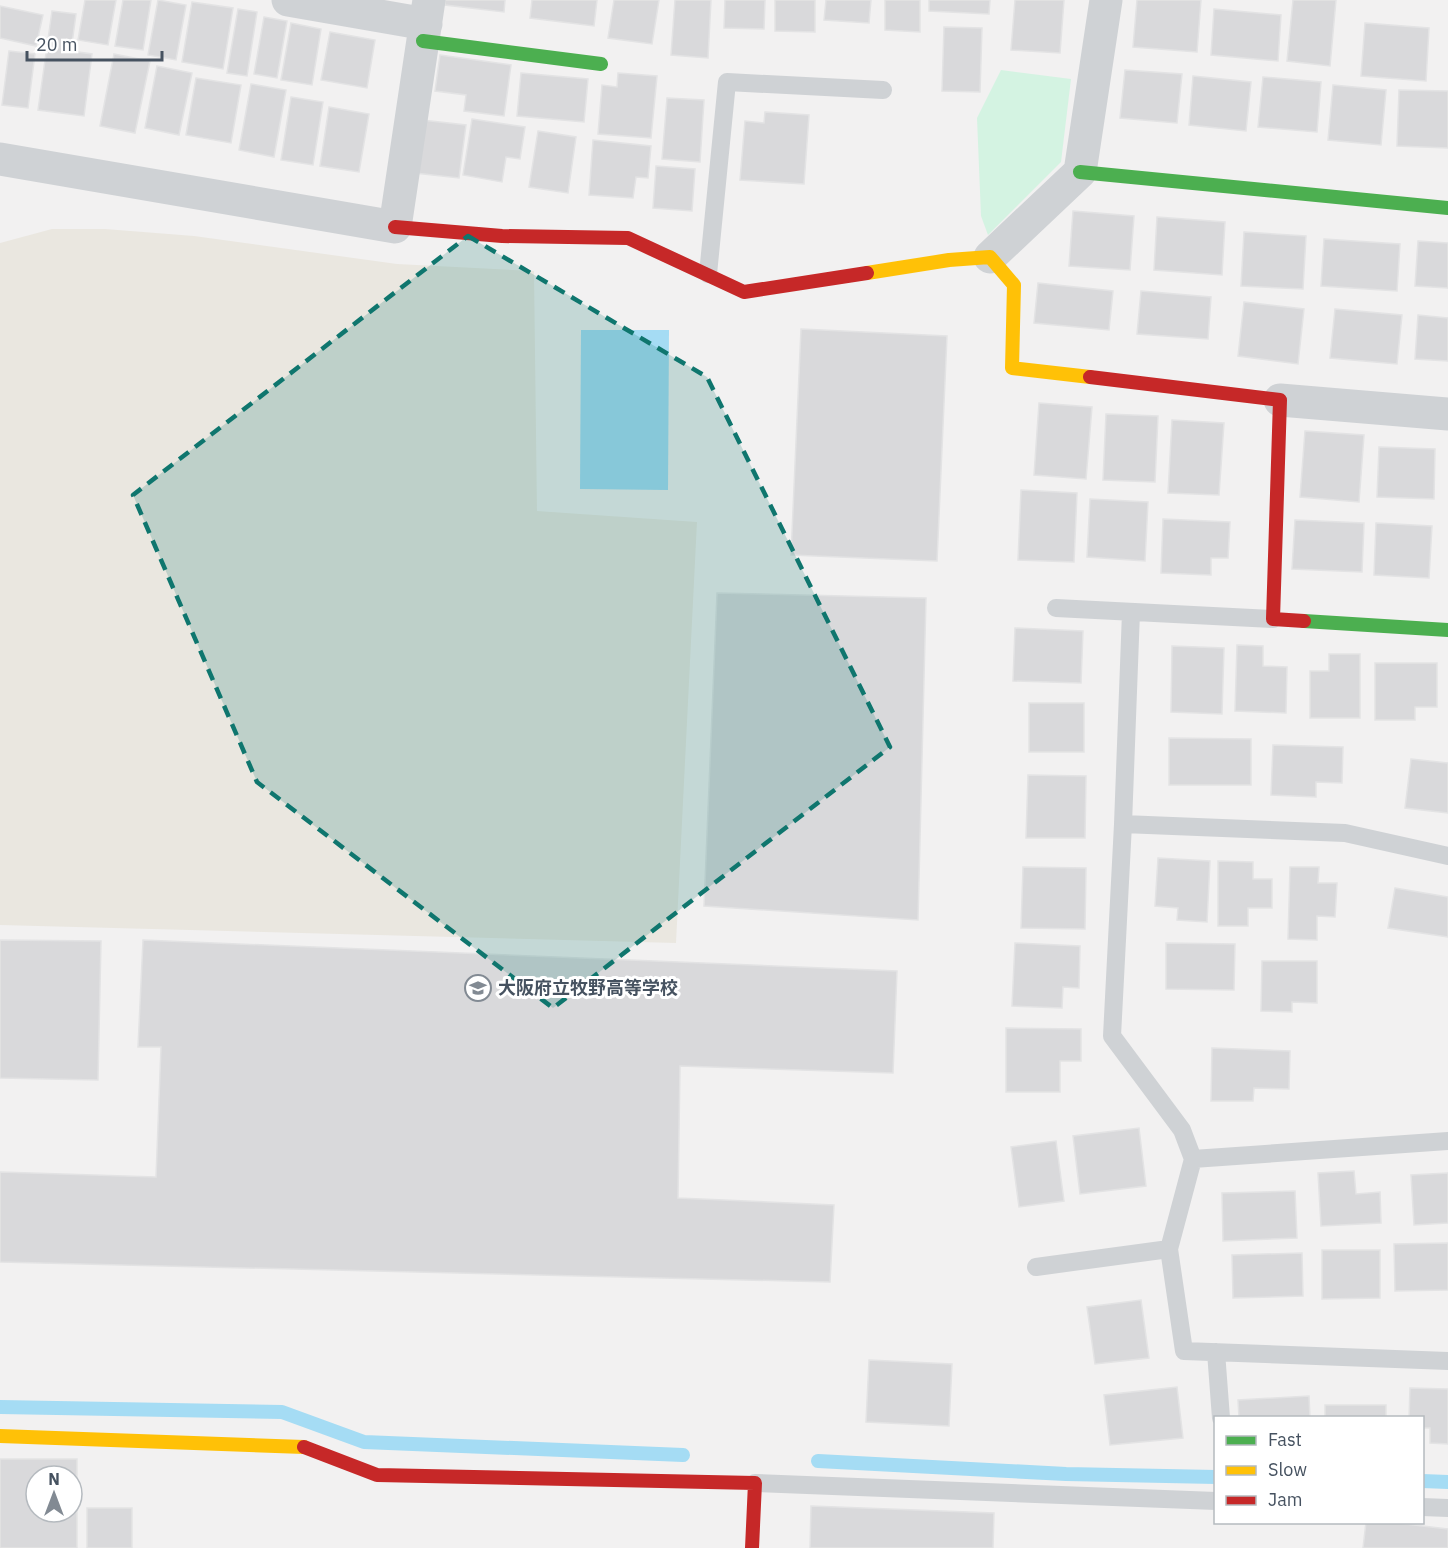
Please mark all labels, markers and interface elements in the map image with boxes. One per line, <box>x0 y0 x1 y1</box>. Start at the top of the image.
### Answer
scale bar <box>27 24 162 62</box>
text: 20 m <box>36 33 78 56</box>
school or university icon: 大阪府立牧野高等学校 <box>463 973 493 1003</box>
place label: 大阪府立牧野高等学校 <box>498 976 678 999</box>
legend <box>1214 1416 1424 1524</box>
text: Fast <box>1268 1428 1302 1451</box>
text: Slow <box>1268 1458 1307 1481</box>
north arrow <box>24 1464 84 1524</box>
text: N <box>48 1469 60 1489</box>
text: Jam <box>1268 1488 1303 1511</box>

